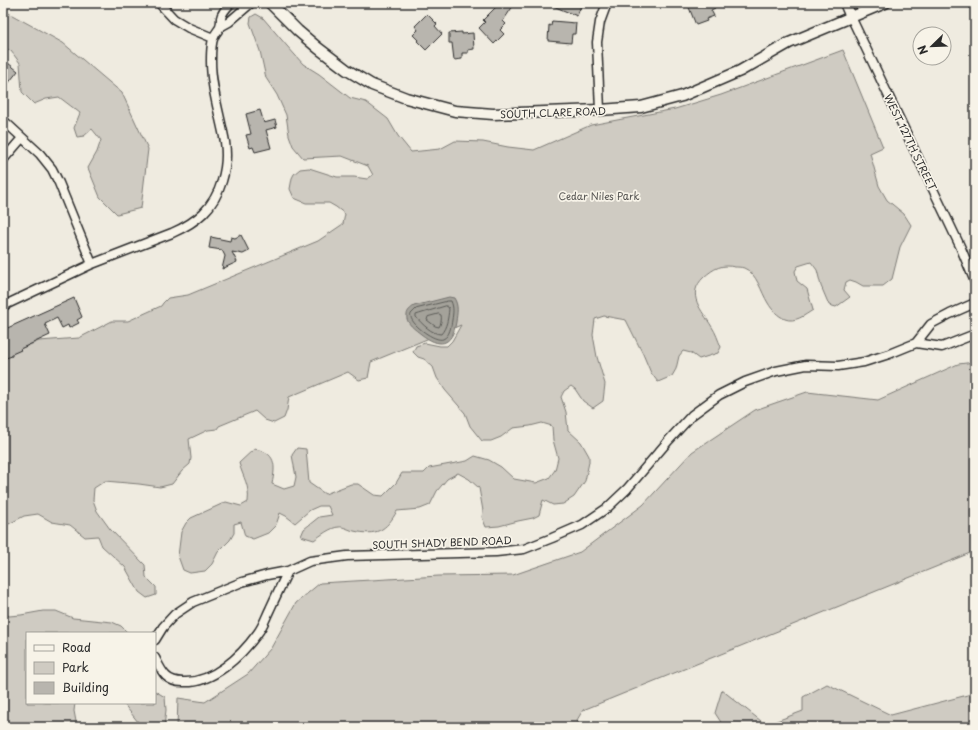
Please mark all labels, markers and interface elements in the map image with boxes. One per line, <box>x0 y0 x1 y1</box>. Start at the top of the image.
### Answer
north arrow <box>912 26 952 66</box>
text: N <box>913 43 932 57</box>
street label: WEST 127TH STREET <box>881 91 941 193</box>
street label: SOUTH CLARE ROAD <box>500 103 606 121</box>
park label: Cedar Niles Park <box>559 188 640 203</box>
street label: SOUTH SHADY BEND ROAD <box>372 532 512 552</box>
legend <box>26 632 156 704</box>
text: Road <box>62 638 91 656</box>
text: Park <box>62 658 89 676</box>
text: Building <box>62 678 109 696</box>

